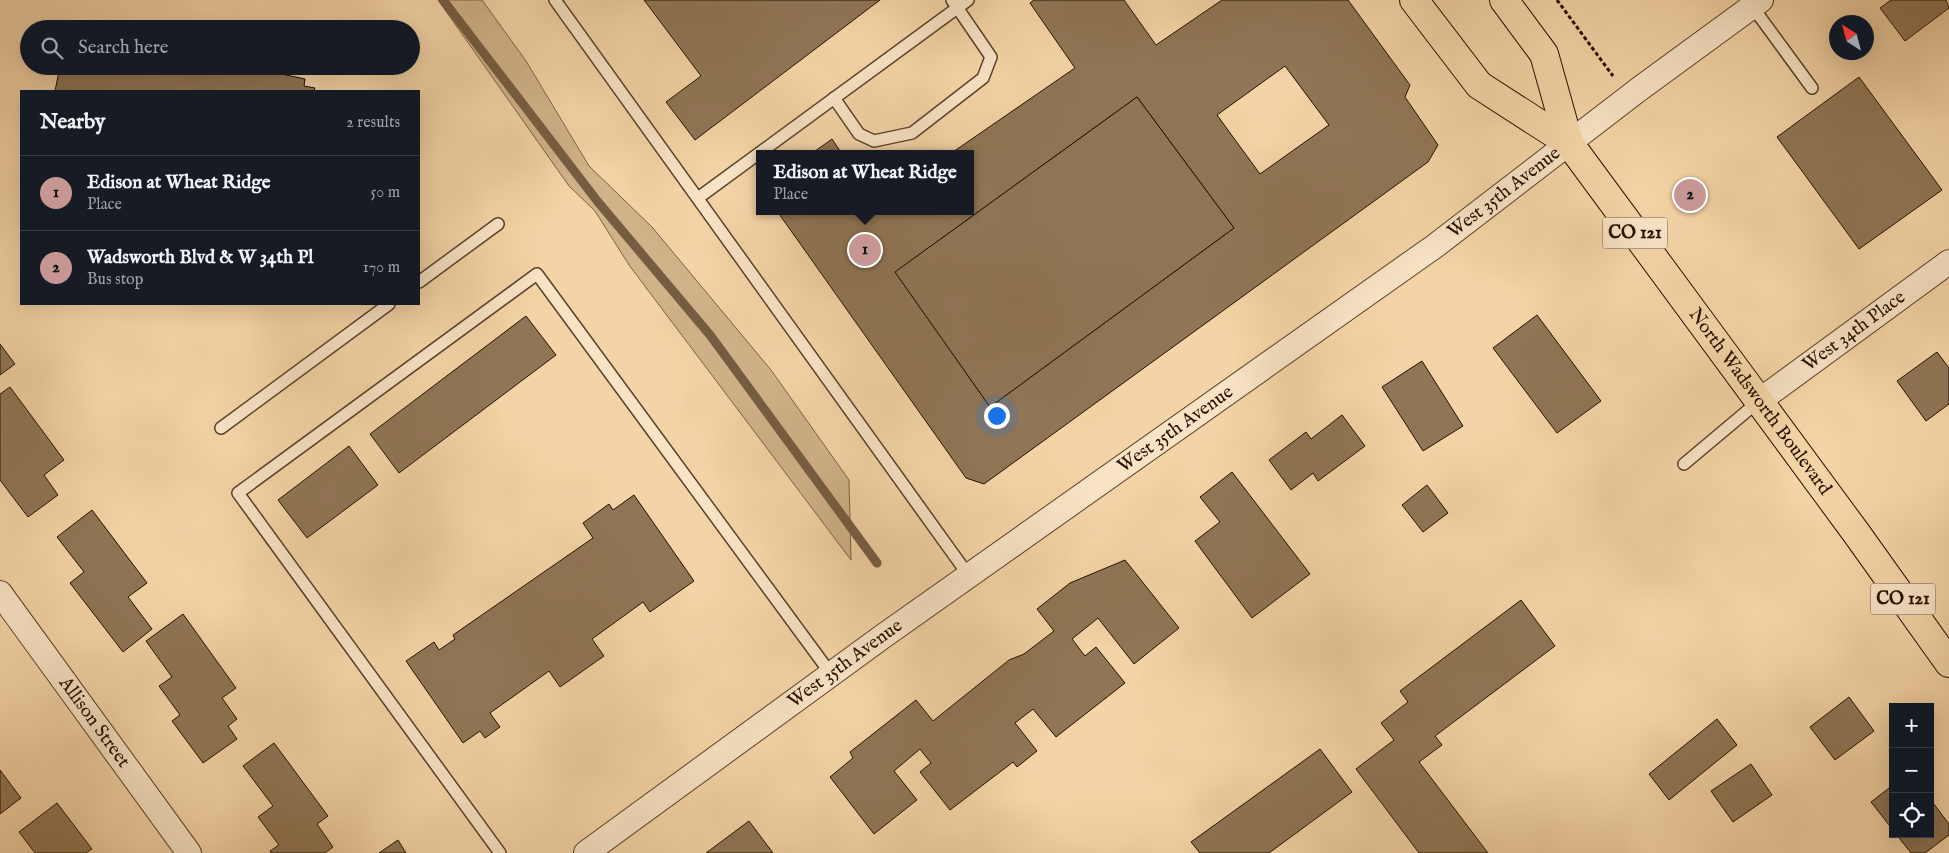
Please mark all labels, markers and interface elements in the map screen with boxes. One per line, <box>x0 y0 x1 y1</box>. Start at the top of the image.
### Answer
north arrow <box>1829 15 1874 60</box>
search box <box>20 20 420 75</box>
icon: search <box>38 34 66 62</box>
text: Search here <box>78 36 169 60</box>
text: Nearby <box>40 109 105 136</box>
text: 2 results <box>346 113 400 133</box>
street label: West 35th Avenue <box>1443 142 1566 244</box>
popup <box>756 150 974 215</box>
text: Edison at Wheat Ridge <box>773 161 957 185</box>
text: Edison at Wheat Ridge <box>87 171 271 195</box>
pin: 2 <box>1674 176 1706 214</box>
text: 1 <box>53 183 59 203</box>
text: 50 m <box>371 183 400 203</box>
text: Place <box>773 185 808 205</box>
text: Place <box>87 195 122 215</box>
road number: CO 121 <box>1602 218 1668 248</box>
pin: 1 <box>849 231 881 269</box>
text: Wadsworth Blvd & W 34th Pl <box>87 246 313 270</box>
text: 2 <box>52 258 60 278</box>
text: 170 m <box>363 258 400 278</box>
text: Bus stop <box>87 270 143 290</box>
street label: West 34th Place <box>1798 286 1911 377</box>
street label: North Wadsworth Boulevard <box>1683 303 1837 501</box>
street label: West 35th Avenue <box>1113 380 1238 479</box>
your location <box>984 403 1010 429</box>
road number: CO 121 <box>1870 584 1936 614</box>
street label: West 35th Avenue <box>783 614 908 714</box>
street label: Allison Street <box>52 671 135 773</box>
map controls <box>1889 703 1934 838</box>
button: + <box>1889 703 1934 748</box>
button: − <box>1889 748 1934 793</box>
button: locate <box>1889 793 1934 838</box>

